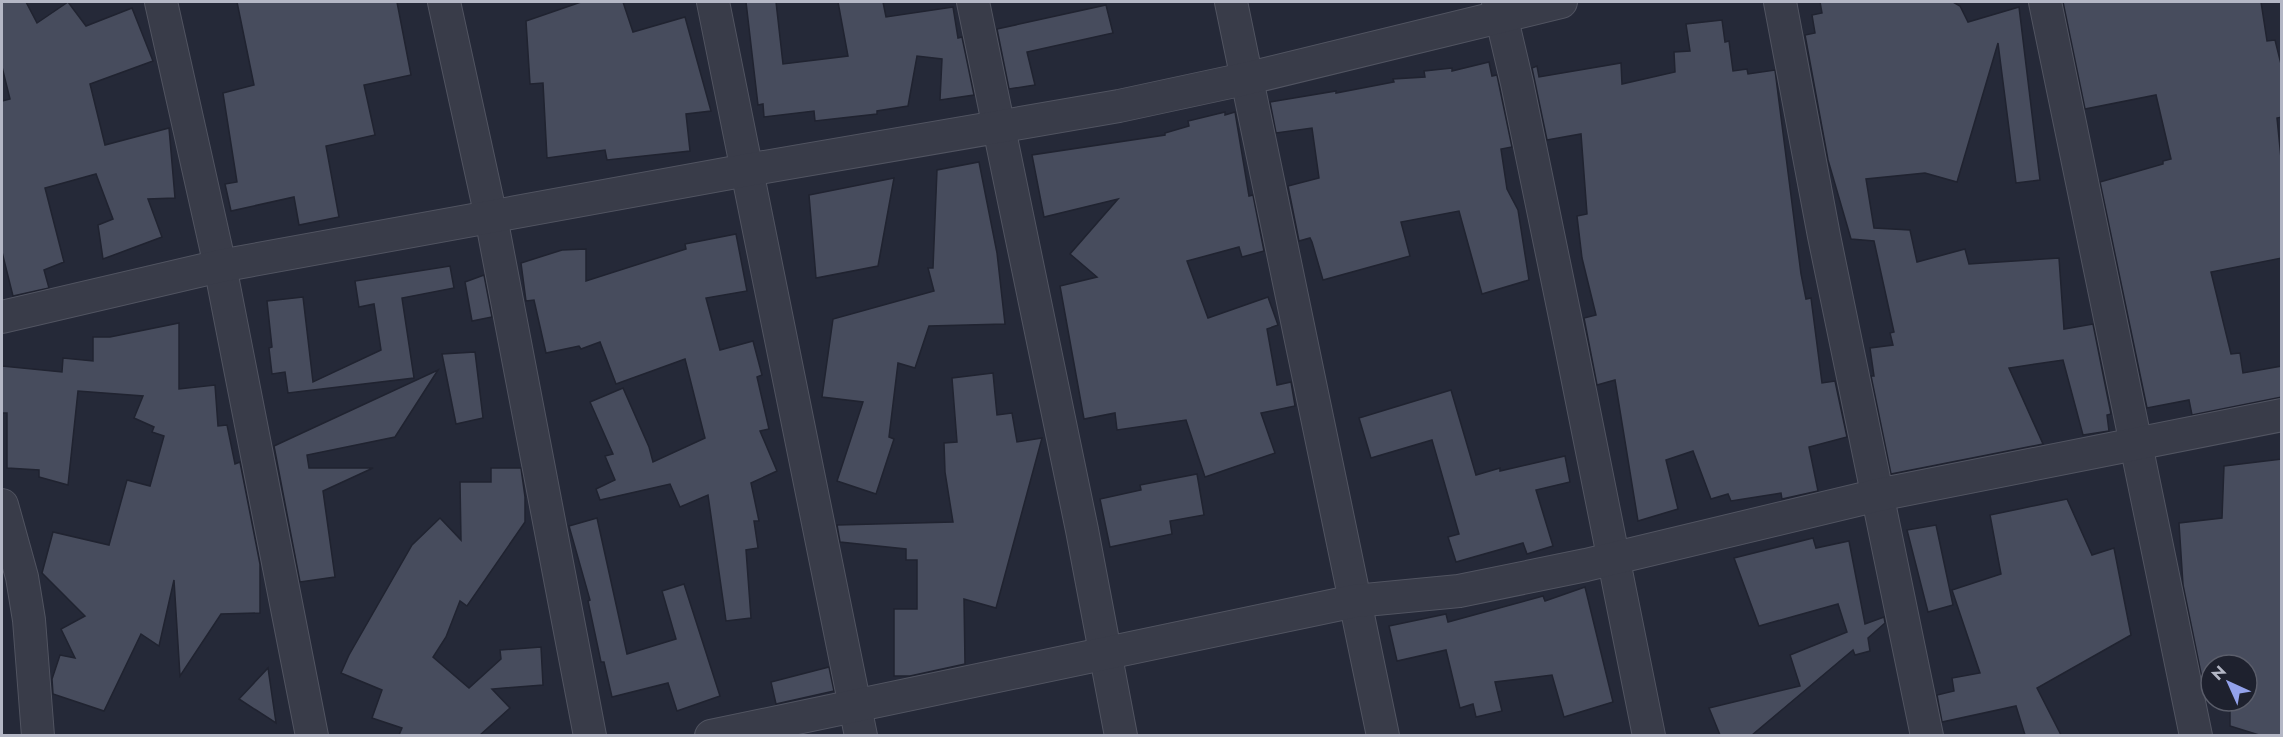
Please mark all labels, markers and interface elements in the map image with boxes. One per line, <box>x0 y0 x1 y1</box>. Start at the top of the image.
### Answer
north arrow <box>2199 653 2259 713</box>
text: N <box>2206 660 2231 685</box>

